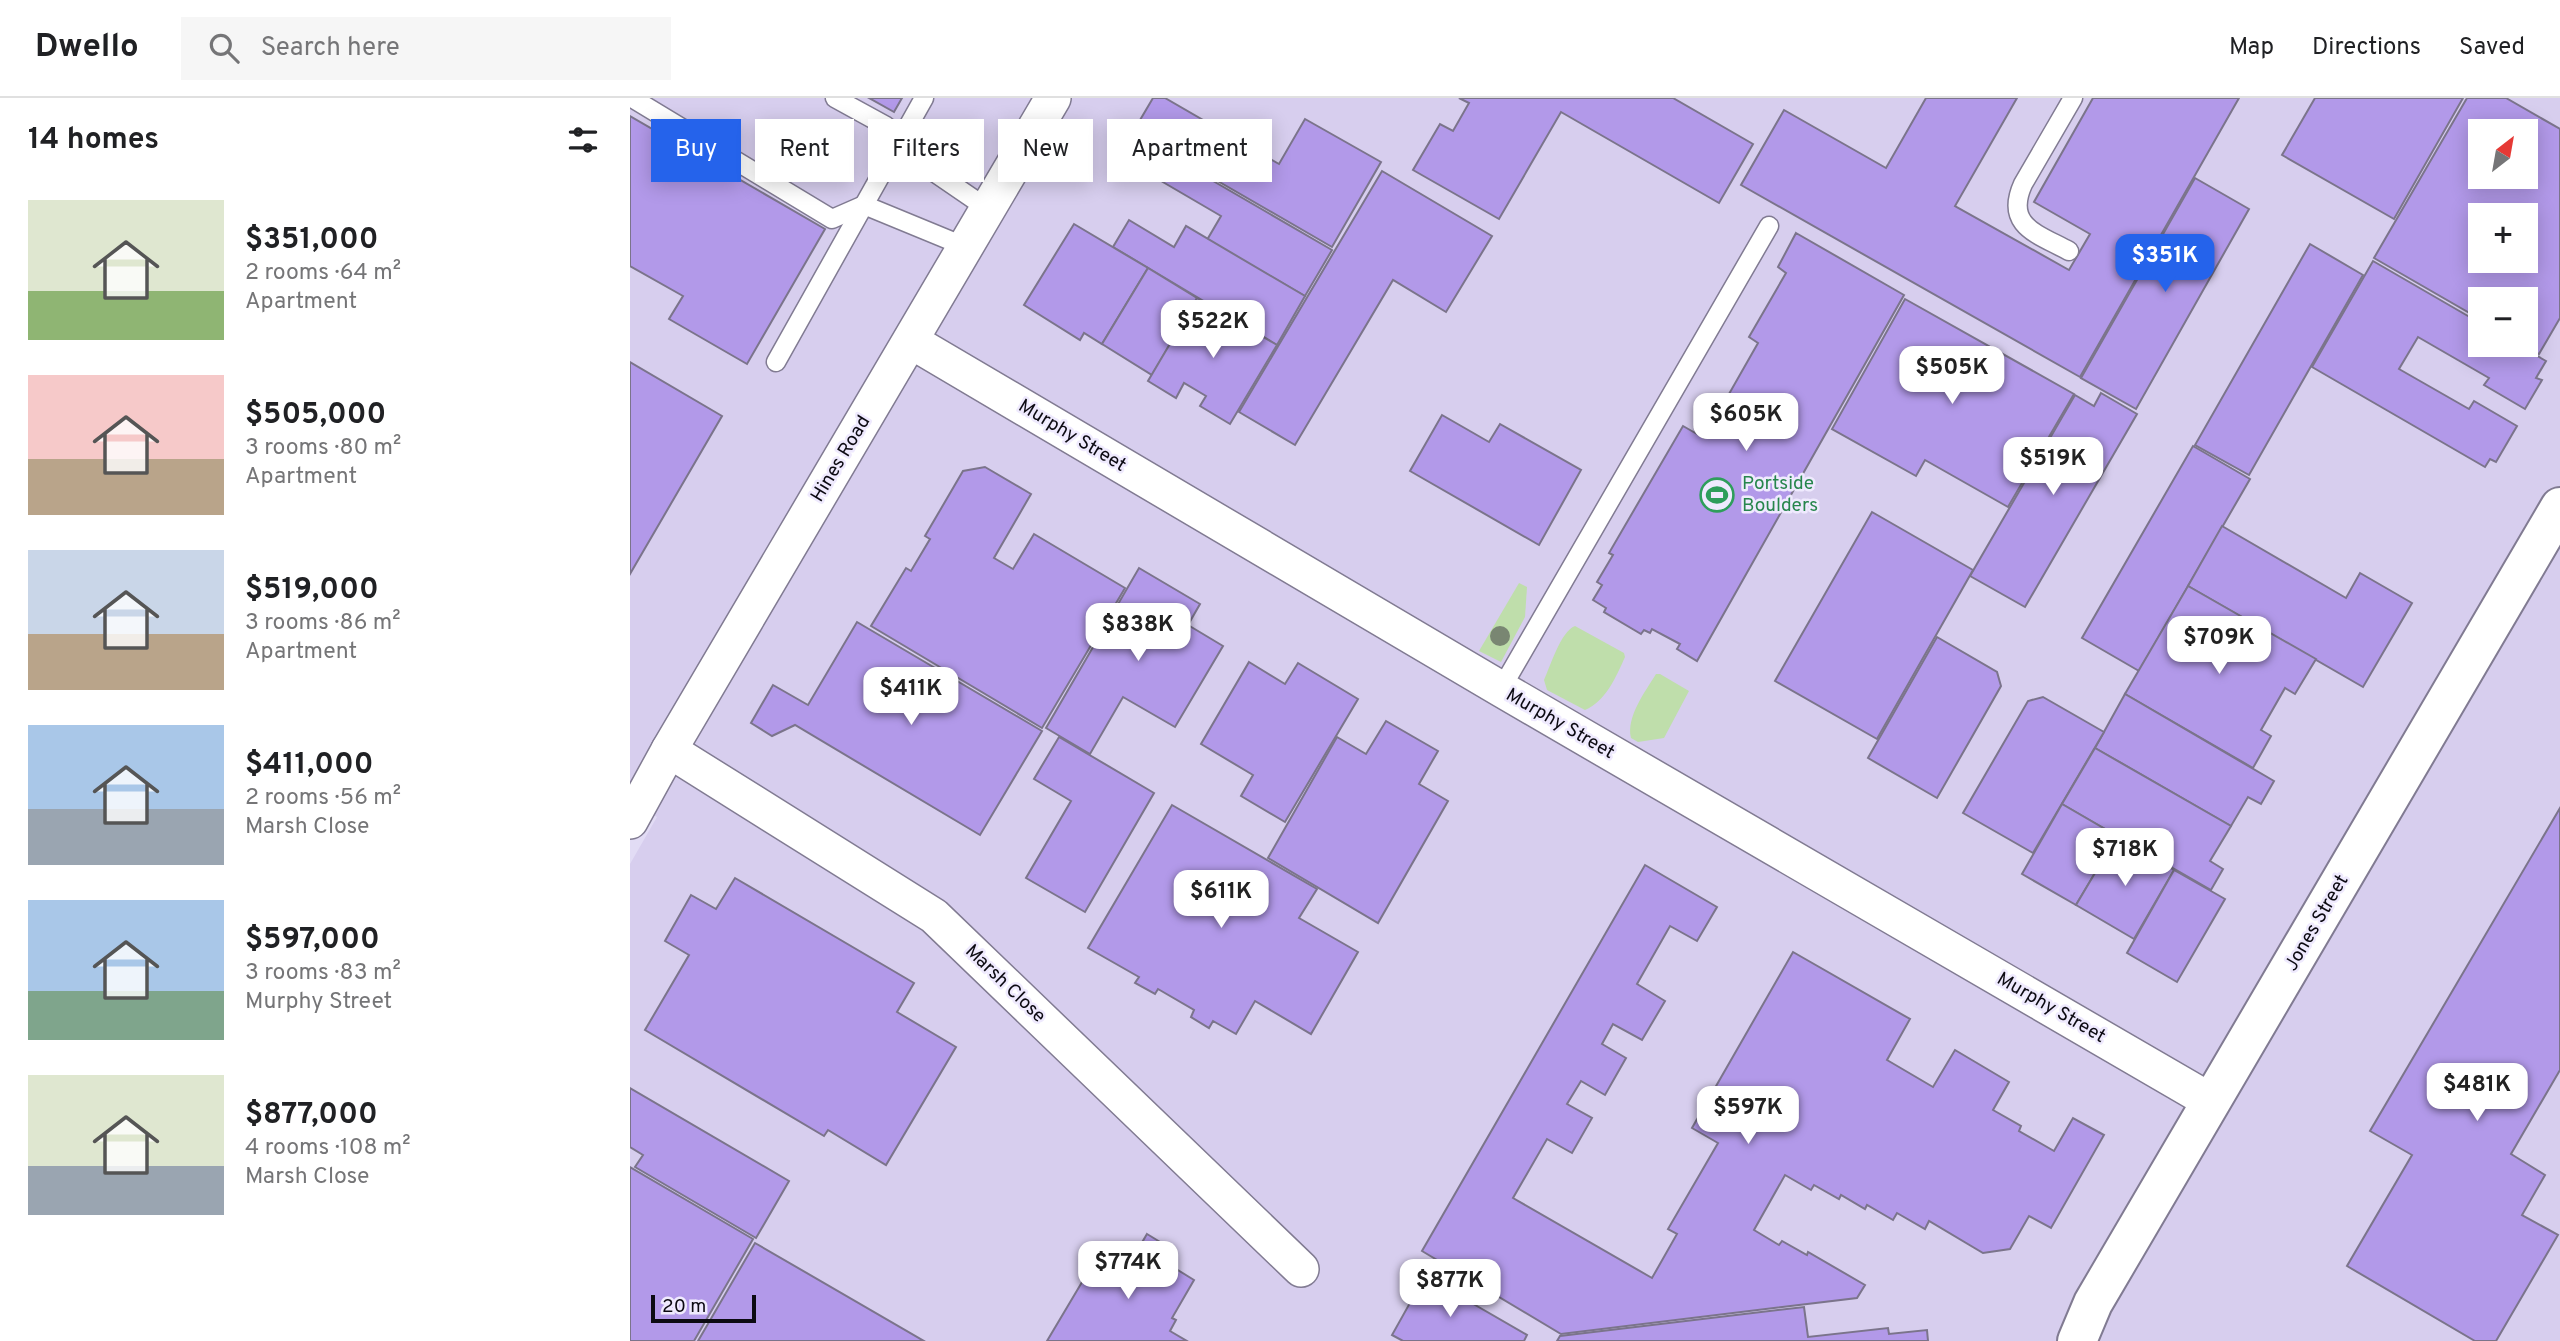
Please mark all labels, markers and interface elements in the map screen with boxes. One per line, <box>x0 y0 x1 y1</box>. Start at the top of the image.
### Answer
search box <box>181 17 671 80</box>
text: Dwello <box>35 27 139 69</box>
icon: search <box>205 29 243 67</box>
text: Search here <box>261 32 400 65</box>
text: Map <box>2229 33 2274 63</box>
text: Directions <box>2312 33 2421 63</box>
text: Saved <box>2459 33 2525 63</box>
chip: Buy <box>651 119 741 182</box>
chip: Rent <box>755 119 854 182</box>
chip: Filters <box>868 119 984 182</box>
chip: New <box>998 119 1093 182</box>
chip: Apartment <box>1107 119 1272 182</box>
north arrow <box>2468 119 2538 189</box>
map controls <box>2468 119 2538 357</box>
icon: filters <box>564 121 602 159</box>
text: 14 homes <box>28 122 159 159</box>
button: + <box>2468 203 2538 273</box>
text: $351,000 <box>245 222 379 259</box>
icon: home <box>84 228 168 312</box>
pin: $351K <box>2116 234 2214 294</box>
text: $351K <box>2131 242 2199 271</box>
text: 2 rooms · 64 m² <box>245 259 401 288</box>
button: − <box>2468 287 2538 357</box>
text: Apartment <box>245 288 357 317</box>
pin: $522K <box>1164 300 1262 360</box>
text: $522K <box>1177 308 1249 337</box>
pin: $505K <box>1903 346 2001 406</box>
text: $505K <box>1915 354 1989 383</box>
street label: Murphy Street <box>1014 394 1130 478</box>
pin: $605K <box>1697 394 1795 453</box>
text: $505,000 <box>245 397 386 434</box>
text: $605K <box>1709 401 1783 430</box>
icon: home <box>84 403 168 487</box>
street label: Hines Road <box>806 411 876 507</box>
text: 3 rooms · 80 m² <box>245 434 401 463</box>
pin: $519K <box>2004 438 2102 497</box>
text: $519K <box>2019 445 2087 474</box>
text: Apartment <box>245 463 357 492</box>
place label: Portside Boulders <box>1742 472 1818 518</box>
sports icon: Portside Boulders <box>1698 476 1736 514</box>
text: $519,000 <box>245 572 379 609</box>
icon: home <box>84 578 168 662</box>
pin: $838K <box>1089 603 1187 663</box>
text: 3 rooms · 86 m² <box>245 609 401 638</box>
text: $838K <box>1102 611 1174 640</box>
pin: $709K <box>2170 616 2268 676</box>
text: $709K <box>2183 624 2255 653</box>
text: Apartment <box>245 638 357 667</box>
pin: $411K <box>862 668 960 727</box>
text: $411K <box>879 675 943 704</box>
street label: Murphy Street <box>1501 683 1619 765</box>
text: $411,000 <box>245 747 374 784</box>
icon: home <box>84 753 168 837</box>
text: 2 rooms · 56 m² <box>245 784 401 813</box>
text: Marsh Close <box>245 813 370 842</box>
pin: $718K <box>2076 828 2174 888</box>
text: $718K <box>2092 836 2158 865</box>
pin: $611K <box>1172 870 1270 930</box>
street label: Jones Street <box>2280 870 2354 976</box>
text: $611K <box>1190 878 1252 907</box>
text: $597,000 <box>245 922 380 959</box>
icon: home <box>84 928 168 1012</box>
street label: Marsh Close <box>960 940 1050 1028</box>
text: 3 rooms · 83 m² <box>245 959 401 988</box>
street label: Murphy Street <box>1992 967 2110 1049</box>
text: Murphy Street <box>245 988 392 1017</box>
pin: $481K <box>2428 1063 2526 1123</box>
text: $481K <box>2443 1071 2511 1100</box>
pin: $597K <box>1699 1086 1797 1146</box>
text: $597K <box>1713 1094 1783 1123</box>
text: $877,000 <box>245 1097 378 1134</box>
icon: home <box>84 1103 168 1187</box>
text: 4 rooms · 108 m² <box>245 1134 411 1163</box>
text: Marsh Close <box>245 1163 370 1192</box>
pin: $774K <box>1079 1242 1177 1301</box>
text: $774K <box>1094 1249 1162 1278</box>
pin: $877K <box>1401 1260 1499 1319</box>
text: $877K <box>1416 1267 1484 1296</box>
scale bar <box>651 1292 756 1324</box>
text: 20 m <box>662 1295 706 1319</box>

